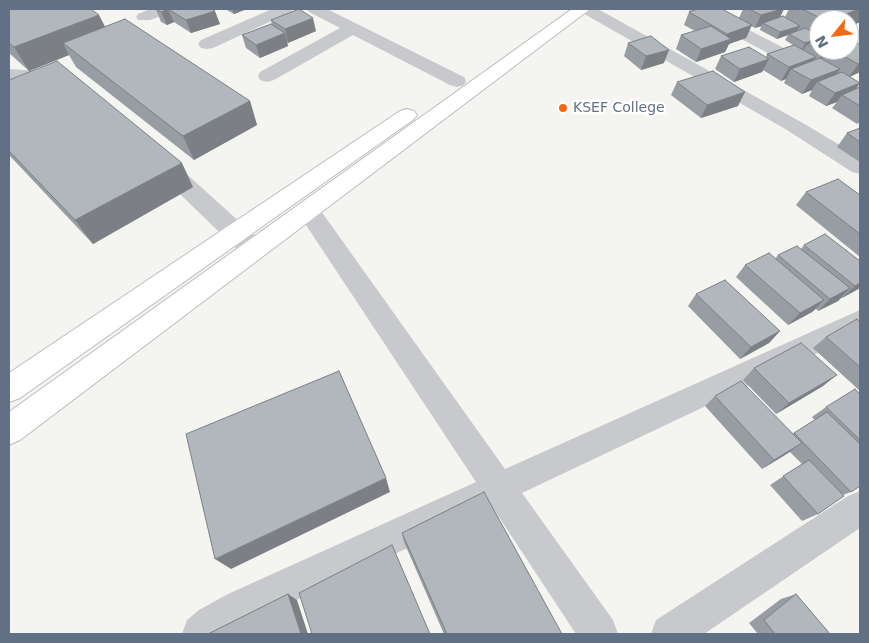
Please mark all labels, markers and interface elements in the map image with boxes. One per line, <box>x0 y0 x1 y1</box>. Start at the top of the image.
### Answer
north arrow <box>809 10 859 60</box>
text: N <box>812 33 832 51</box>
place label: KSEF College <box>573 100 665 116</box>
marker: KSEF College <box>557 102 569 114</box>

